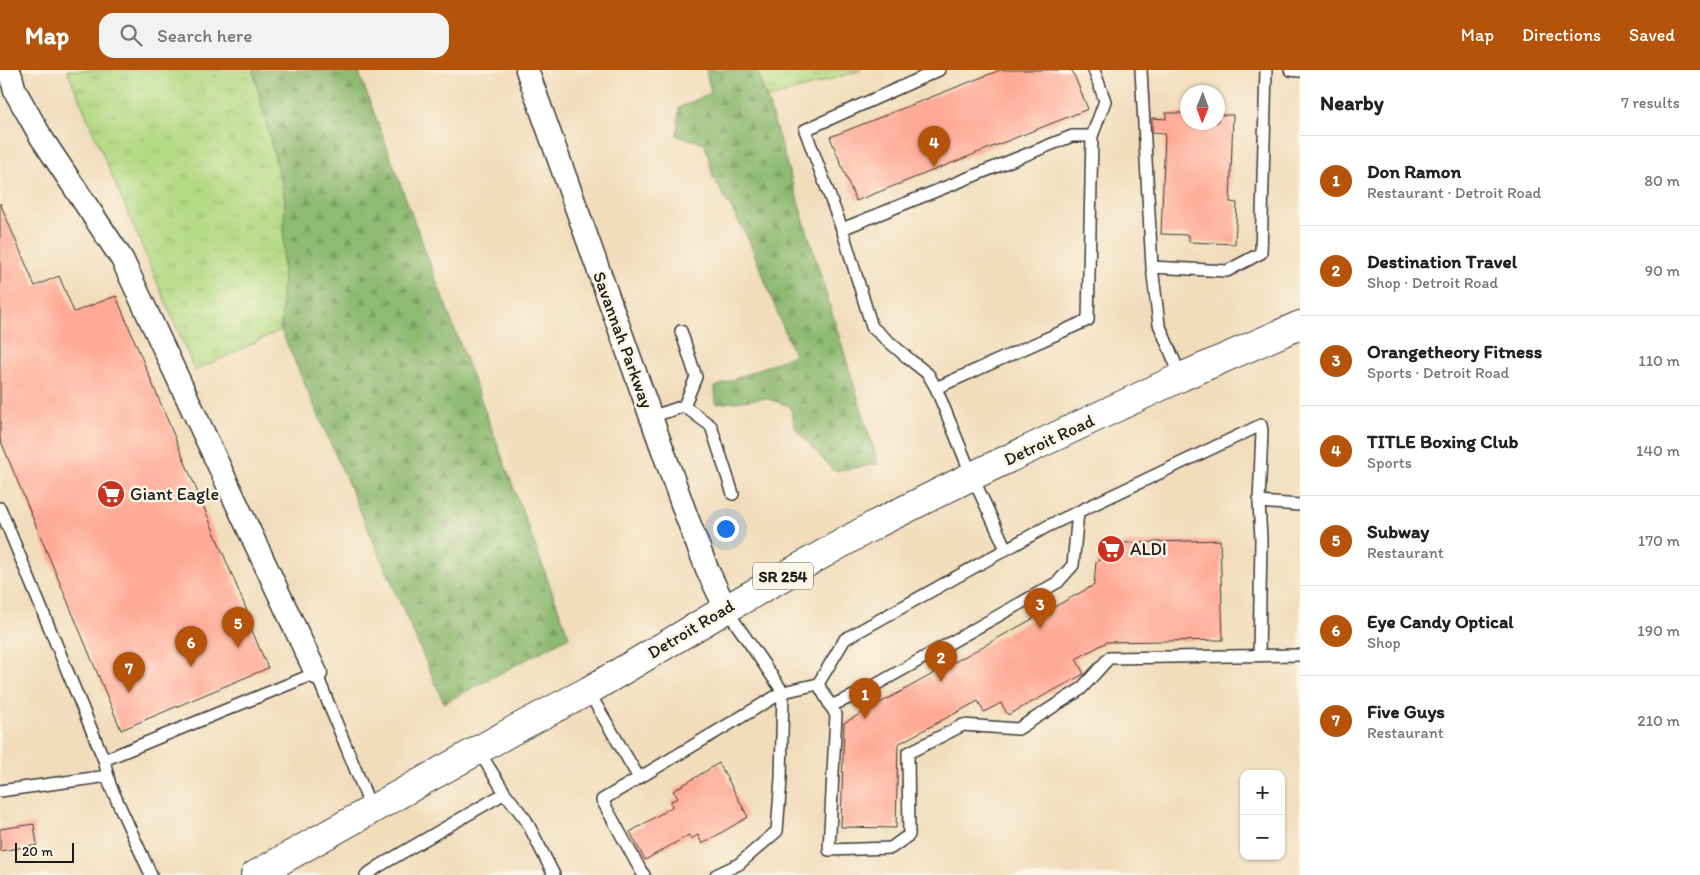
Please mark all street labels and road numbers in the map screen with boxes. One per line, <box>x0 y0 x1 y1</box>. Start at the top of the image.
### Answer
street label: Savannah Parkway <box>588 268 658 412</box>
street label: Detroit Road <box>1000 409 1098 471</box>
road number: SR 254 <box>753 562 813 590</box>
street label: Detroit Road <box>644 594 738 664</box>

